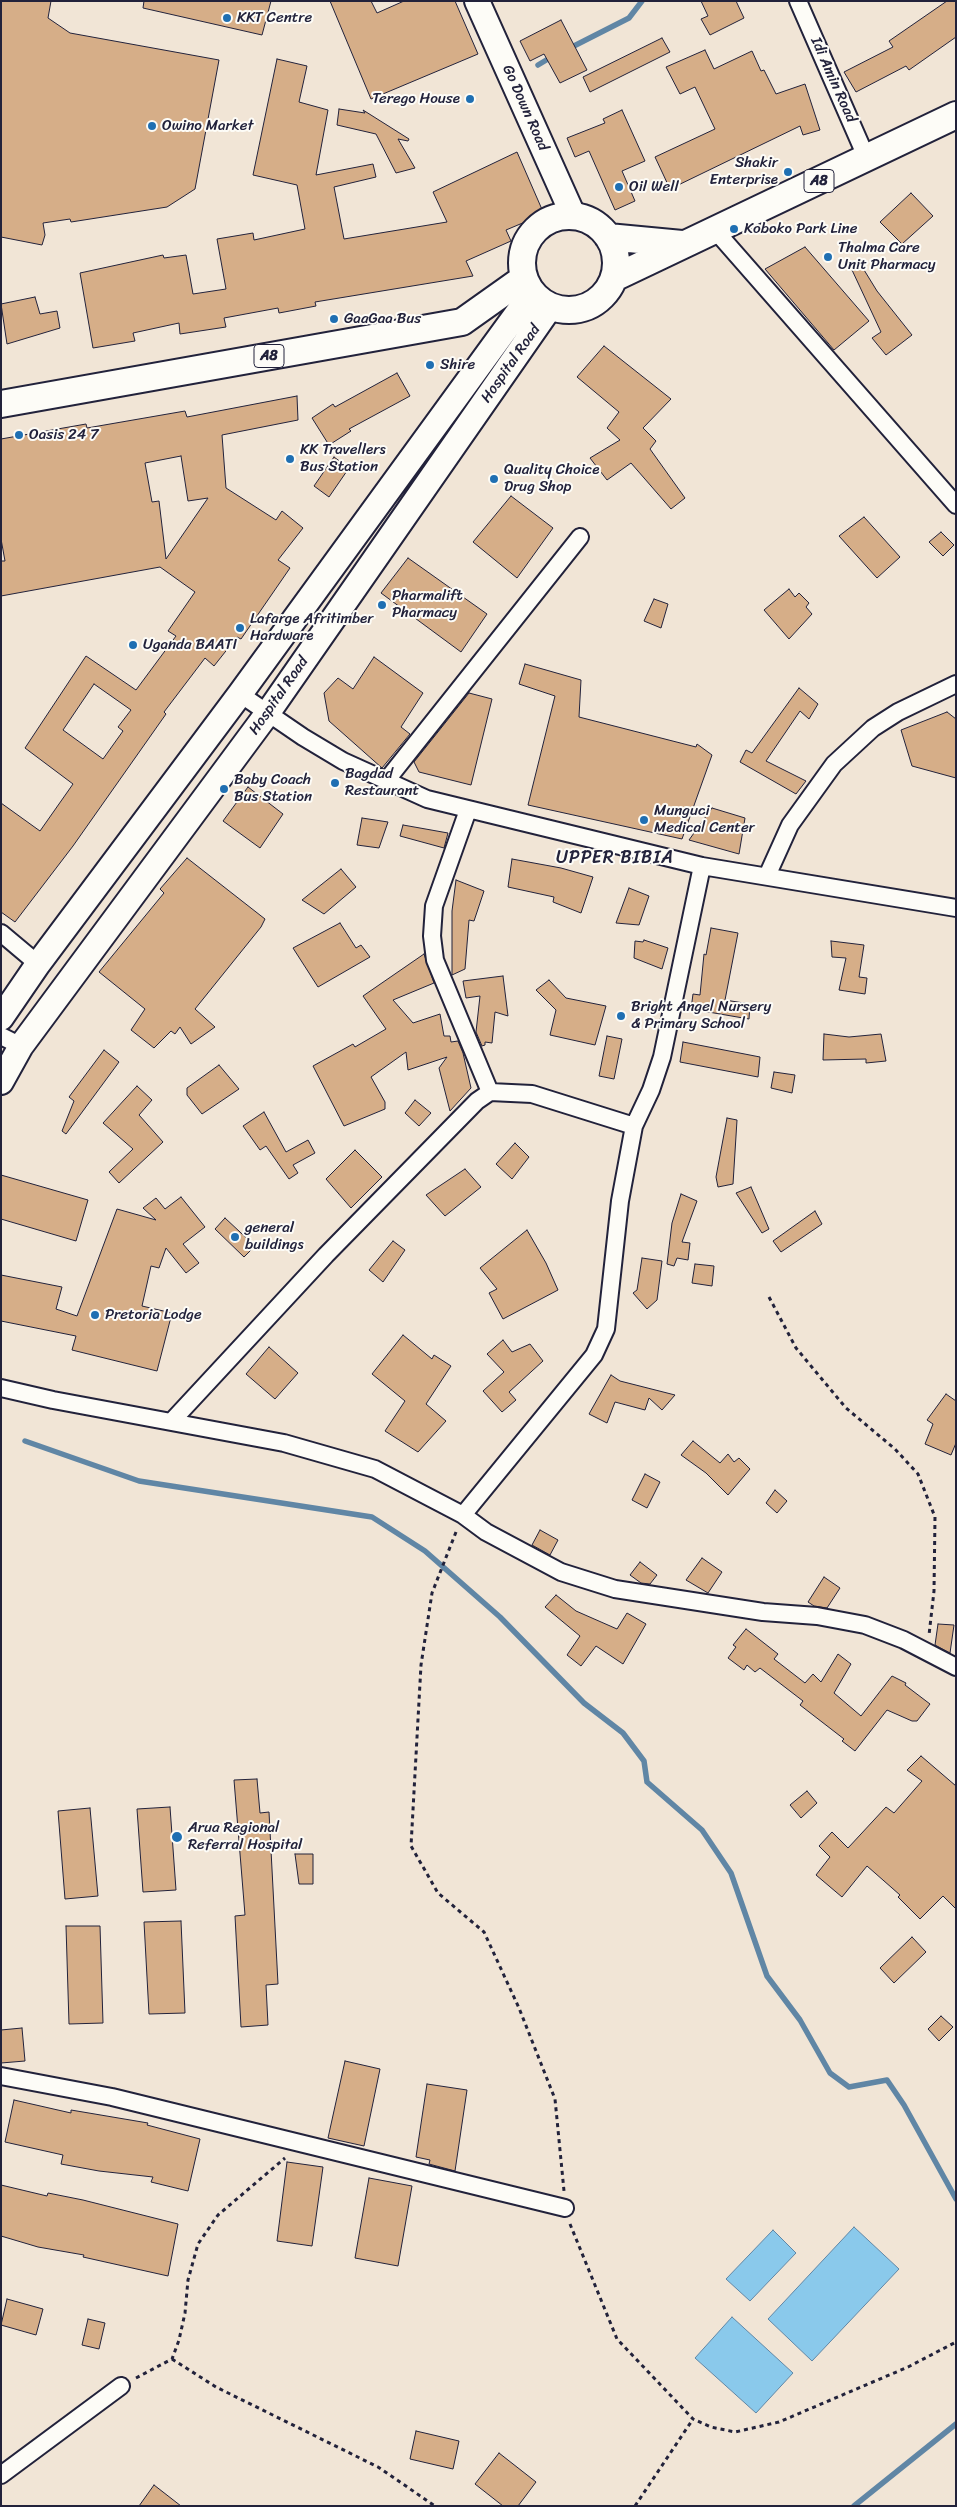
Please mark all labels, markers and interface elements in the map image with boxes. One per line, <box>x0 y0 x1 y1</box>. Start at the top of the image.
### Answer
place label: KKT Centre <box>237 9 312 27</box>
marker: KKT Centre <box>221 12 233 24</box>
street label: Idi Amin Road <box>806 35 860 125</box>
street label: Go Down Road <box>498 62 552 154</box>
place label: Terego House <box>372 90 460 108</box>
marker: Terego House <box>464 93 476 105</box>
place label: Owino Market <box>162 117 253 135</box>
marker: Owino Market <box>146 120 158 132</box>
place label: Shakir Enterprise <box>710 154 778 189</box>
marker: Shakir Enterprise <box>782 166 794 178</box>
road number: A8 <box>804 170 834 192</box>
place label: Oil Well <box>629 178 679 196</box>
marker: Oil Well <box>613 181 625 193</box>
place label: Koboko Park Line <box>744 220 857 238</box>
marker: Koboko Park Line <box>728 223 740 235</box>
place label: Thalma Care Unit Pharmacy <box>838 239 936 274</box>
marker: Thalma Care Unit Pharmacy <box>822 251 834 263</box>
place label: GaaGaa Bus <box>344 310 421 328</box>
marker: GaaGaa Bus <box>328 313 340 325</box>
street label: Hospital Road <box>477 322 545 406</box>
road number: A8 <box>254 344 284 368</box>
place label: Shire <box>440 356 475 374</box>
marker: Shire <box>424 359 436 371</box>
place label: Oasis 24 7 <box>29 426 99 444</box>
marker: Oasis 24 7 <box>13 429 25 441</box>
place label: KK Travellers Bus Station <box>300 441 386 476</box>
marker: KK Travellers Bus Station <box>284 453 296 465</box>
place label: Quality Choice Drug Shop <box>504 461 600 496</box>
marker: Quality Choice Drug Shop <box>488 473 500 485</box>
place label: Pharmalift Pharmacy <box>392 587 463 622</box>
marker: Pharmalift Pharmacy <box>376 599 388 611</box>
place label: Lafarge Afritimber Hardware <box>250 610 373 645</box>
marker: Lafarge Afritimber Hardware <box>234 622 246 634</box>
place label: Uganda BAATI <box>143 636 237 654</box>
marker: Uganda BAATI <box>127 639 139 651</box>
street label: Hospital Road <box>245 654 313 738</box>
place label: Bagdad Restaurant <box>345 765 419 800</box>
place label: Baby Coach Bus Station <box>234 771 312 806</box>
marker: Bagdad Restaurant <box>329 777 341 789</box>
marker: Baby Coach Bus Station <box>218 783 230 795</box>
place label: Munguci Medical Center <box>654 802 755 837</box>
marker: Munguci Medical Center <box>638 814 650 826</box>
district label: UPPER BIBIA <box>555 847 675 869</box>
place label: Bright Angel Nursery & Primary School <box>631 998 771 1033</box>
marker: Bright Angel Nursery & Primary School <box>615 1010 627 1022</box>
place label: general buildings <box>245 1219 304 1254</box>
marker: general buildings <box>229 1231 241 1243</box>
place label: Pretoria Lodge <box>105 1306 202 1324</box>
marker: Pretoria Lodge <box>89 1309 101 1321</box>
place label: Arua Regional Referral Hospital <box>188 1819 302 1854</box>
marker: Arua Regional Referral Hospital <box>170 1830 184 1844</box>

